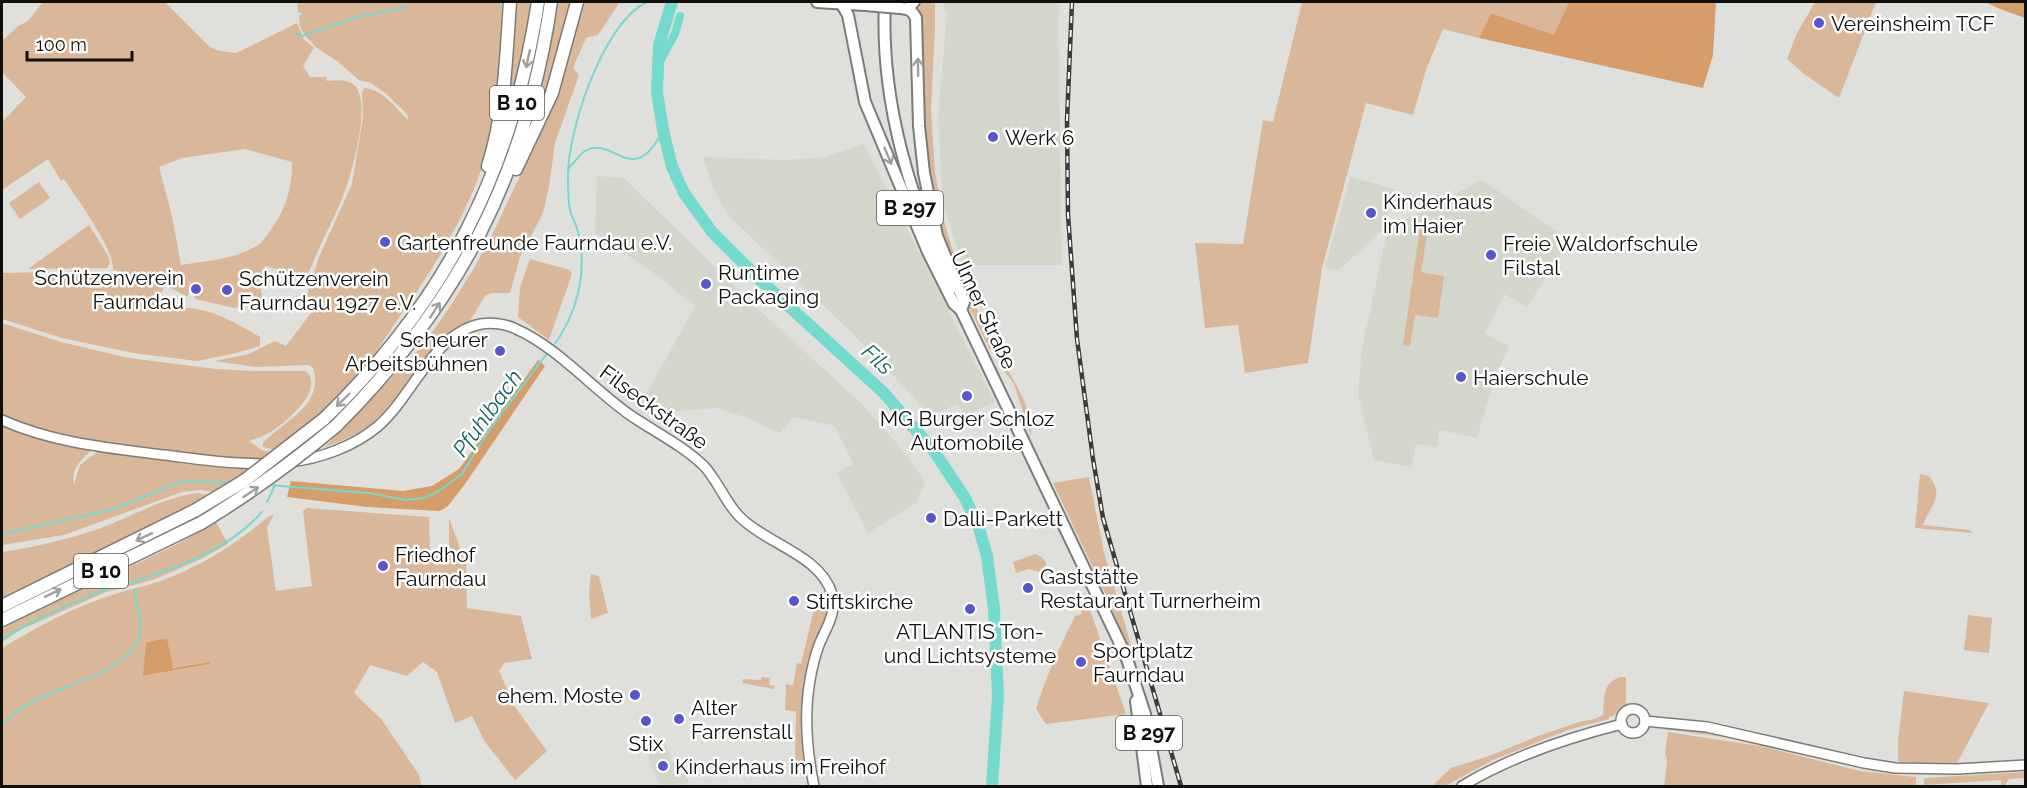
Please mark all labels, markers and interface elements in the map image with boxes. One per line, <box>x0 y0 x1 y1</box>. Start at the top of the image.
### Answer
place label: Vereinsheim TCF <box>1831 11 1995 36</box>
marker: Vereinsheim TCF <box>1812 16 1826 30</box>
scale bar <box>27 24 132 62</box>
text: 100 m <box>36 34 87 55</box>
one-way arrow <box>522 49 533 68</box>
one-way arrow <box>912 58 924 78</box>
road number: B 10 <box>490 86 544 120</box>
place label: Werk 6 <box>1005 125 1074 150</box>
marker: Werk 6 <box>986 130 1000 144</box>
one-way arrow <box>883 146 894 164</box>
place label: Kinderhaus im Haier <box>1383 189 1492 238</box>
road number: B 297 <box>877 191 943 225</box>
marker: Kinderhaus im Haier <box>1364 206 1378 220</box>
place label: Gartenfreunde Faurndau e.V. <box>397 230 672 255</box>
place label: Freie Waldorfschule Filstal <box>1503 231 1698 280</box>
marker: Gartenfreunde Faurndau e.V. <box>378 235 392 249</box>
street label: Ulmer Straße <box>946 247 1022 373</box>
marker: Freie Waldorfschule Filstal <box>1484 248 1498 262</box>
place label: Runtime Packaging <box>718 260 819 309</box>
place label: Schützenverein Faurndau <box>34 265 184 314</box>
place label: Schützenverein Faurndau 1927 e.V. <box>239 266 416 315</box>
marker: Runtime Packaging <box>699 277 713 291</box>
marker: Schützenverein Faurndau <box>189 282 203 296</box>
marker: Schützenverein Faurndau 1927 e.V. <box>220 283 234 297</box>
one-way arrow <box>429 302 441 319</box>
place label: Scheurer Arbeitsbühnen <box>345 327 489 376</box>
water label: Fils <box>857 338 899 380</box>
marker: Scheurer Arbeitsbühnen <box>493 344 507 358</box>
street label: Filseckstraße <box>595 359 713 455</box>
water label: Pfuhlbach <box>447 365 527 461</box>
place label: Haierschule <box>1473 365 1589 390</box>
marker: Haierschule <box>1454 370 1468 384</box>
marker: MG Burger Schloz Automobile <box>960 389 974 403</box>
one-way arrow <box>336 393 351 408</box>
place label: MG Burger Schloz Automobile <box>880 406 1054 455</box>
one-way arrow <box>242 486 258 498</box>
place label: Dalli-Parkett <box>943 506 1063 531</box>
marker: Dalli-Parkett <box>924 511 938 525</box>
one-way arrow <box>136 531 154 543</box>
place label: Friedhof Faurndau <box>395 542 487 591</box>
road number: B 10 <box>74 554 128 588</box>
marker: Friedhof Faurndau <box>376 559 390 573</box>
place label: Gaststätte Restaurant Turnerheim <box>1040 564 1261 613</box>
marker: Gaststätte Restaurant Turnerheim <box>1021 581 1035 595</box>
one-way arrow <box>44 586 62 598</box>
place label: Stiftskirche <box>806 589 913 614</box>
marker: Stiftskirche <box>787 594 801 608</box>
marker: ATLANTIS Ton- und Lichtsysteme <box>963 602 977 616</box>
place label: ATLANTIS Ton- und Lichtsysteme <box>884 619 1056 668</box>
place label: Sportplatz Faurndau <box>1093 638 1193 687</box>
marker: Sportplatz Faurndau <box>1074 655 1088 669</box>
place label: ehem. Moste <box>497 683 623 708</box>
marker: ehem. Moste <box>628 688 642 702</box>
place label: Alter Farrenstall <box>691 695 793 744</box>
marker: Alter Farrenstall <box>672 712 686 726</box>
marker: Stix <box>639 714 653 728</box>
road number: B 297 <box>1116 716 1182 750</box>
place label: Stix <box>629 731 664 756</box>
place label: Kinderhaus im Freihof <box>675 754 887 779</box>
marker: Kinderhaus im Freihof <box>656 759 670 773</box>

